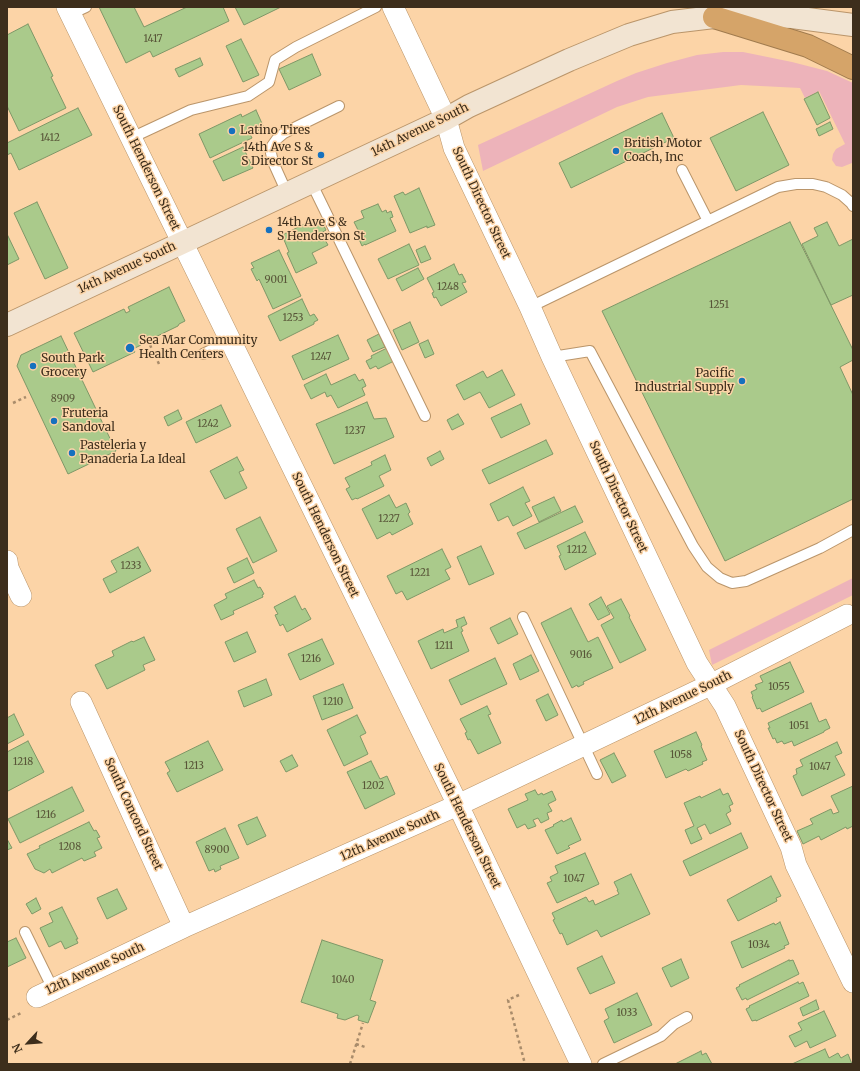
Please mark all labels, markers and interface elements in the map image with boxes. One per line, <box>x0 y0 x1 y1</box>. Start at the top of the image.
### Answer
house number: 1417 <box>143 33 163 45</box>
street label: 14th Avenue South <box>369 100 471 160</box>
street label: South Henderson Street <box>109 103 183 233</box>
place label: Latino Tires <box>240 124 310 138</box>
marker: Latino Tires <box>227 126 237 136</box>
house number: 1412 <box>40 132 60 144</box>
place label: British Motor Coach, Inc <box>624 137 702 165</box>
place label: 14th Ave S & S Director St <box>241 141 313 169</box>
street label: South Director Street <box>449 145 513 261</box>
marker: British Motor Coach, Inc <box>611 146 621 156</box>
marker: 14th Ave S & S Director St <box>316 150 326 160</box>
place label: 14th Ave S & S Henderson St <box>277 216 365 244</box>
marker: 14th Ave S & S Henderson St <box>264 225 274 235</box>
street label: 14th Avenue South <box>76 239 178 297</box>
house number: 9001 <box>264 274 288 286</box>
house number: 1248 <box>437 281 459 293</box>
house number: 1251 <box>709 299 729 311</box>
house number: 1253 <box>282 312 304 324</box>
place label: Sea Mar Community Health Centers <box>139 334 257 362</box>
marker: Sea Mar Community Health Centers <box>124 342 136 354</box>
house number: 1247 <box>311 351 331 363</box>
place label: South Park Grocery <box>41 352 105 380</box>
marker: South Park Grocery <box>28 361 38 371</box>
place label: Pacific Industrial Supply <box>635 367 734 395</box>
marker: Pacific Industrial Supply <box>737 376 747 386</box>
house number: 8909 <box>51 393 75 405</box>
place label: Fruteria Sandoval <box>62 407 115 435</box>
marker: Fruteria Sandoval <box>49 416 59 426</box>
house number: 1242 <box>197 418 219 430</box>
house number: 1237 <box>344 425 366 437</box>
place label: Pasteleria y Panaderia La Ideal <box>80 439 186 467</box>
street label: South Director Street <box>586 439 650 555</box>
marker: Pasteleria y Panaderia La Ideal <box>67 448 77 458</box>
street label: South Henderson Street <box>288 470 362 600</box>
house number: 1227 <box>378 513 400 525</box>
house number: 1212 <box>567 544 587 556</box>
house number: 1233 <box>121 560 141 572</box>
house number: 1221 <box>410 567 430 579</box>
house number: 1211 <box>435 640 453 652</box>
house number: 9016 <box>570 649 592 661</box>
house number: 1216 <box>301 653 321 665</box>
street label: 12th Avenue South <box>632 668 734 728</box>
house number: 1055 <box>768 681 790 693</box>
house number: 1210 <box>323 696 343 708</box>
house number: 1051 <box>789 720 809 732</box>
street label: South Director Street <box>731 728 795 844</box>
house number: 1058 <box>670 749 692 761</box>
house number: 1218 <box>13 756 33 768</box>
street label: South Concord Street <box>101 756 165 872</box>
house number: 1213 <box>184 760 204 772</box>
street label: South Henderson Street <box>430 761 504 891</box>
house number: 1047 <box>809 761 831 773</box>
house number: 1202 <box>362 780 384 792</box>
street label: 12th Avenue South <box>338 808 442 864</box>
house number: 1216 <box>36 809 56 821</box>
house number: 1208 <box>59 841 81 853</box>
house number: 8900 <box>205 844 229 856</box>
house number: 1047 <box>563 873 585 885</box>
house number: 1034 <box>748 939 770 951</box>
street label: 12th Avenue South <box>44 940 146 998</box>
house number: 1040 <box>332 974 354 986</box>
house number: 1033 <box>616 1007 638 1019</box>
north arrow <box>8 1023 48 1063</box>
text: N <box>9 1041 25 1055</box>

